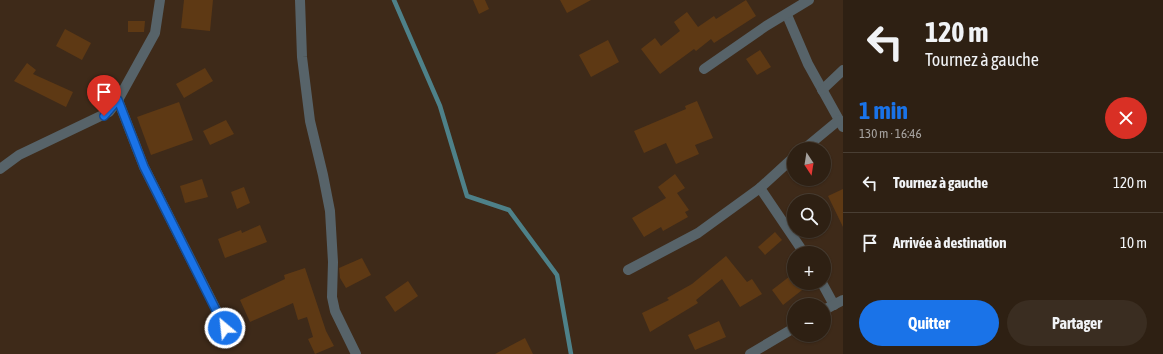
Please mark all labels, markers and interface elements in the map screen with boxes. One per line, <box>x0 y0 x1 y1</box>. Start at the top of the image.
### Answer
icon: left <box>859 16 911 68</box>
text: 120 m <box>925 16 988 48</box>
text: Tournez à gauche <box>925 49 1039 70</box>
pin <box>87 75 121 116</box>
icon: arrive <box>93 81 115 103</box>
text: 1 min <box>859 97 908 124</box>
button: close <box>1105 97 1147 139</box>
text: 130 m · 16:46 <box>859 126 922 141</box>
north arrow <box>787 142 831 186</box>
map controls <box>787 142 831 342</box>
icon: left <box>859 172 881 194</box>
text: Tournez à gauche <box>893 174 988 191</box>
text: 120 m <box>1113 174 1147 191</box>
button: search <box>787 194 831 238</box>
icon: arrive <box>859 232 881 254</box>
text: Arrivée à destination <box>893 234 1007 251</box>
text: 10 m <box>1120 234 1147 251</box>
button: + <box>787 246 831 290</box>
button: − <box>787 298 831 342</box>
button: Quitter <box>859 300 999 346</box>
button: Partager <box>1007 300 1147 346</box>
position arrow <box>204 307 246 349</box>

